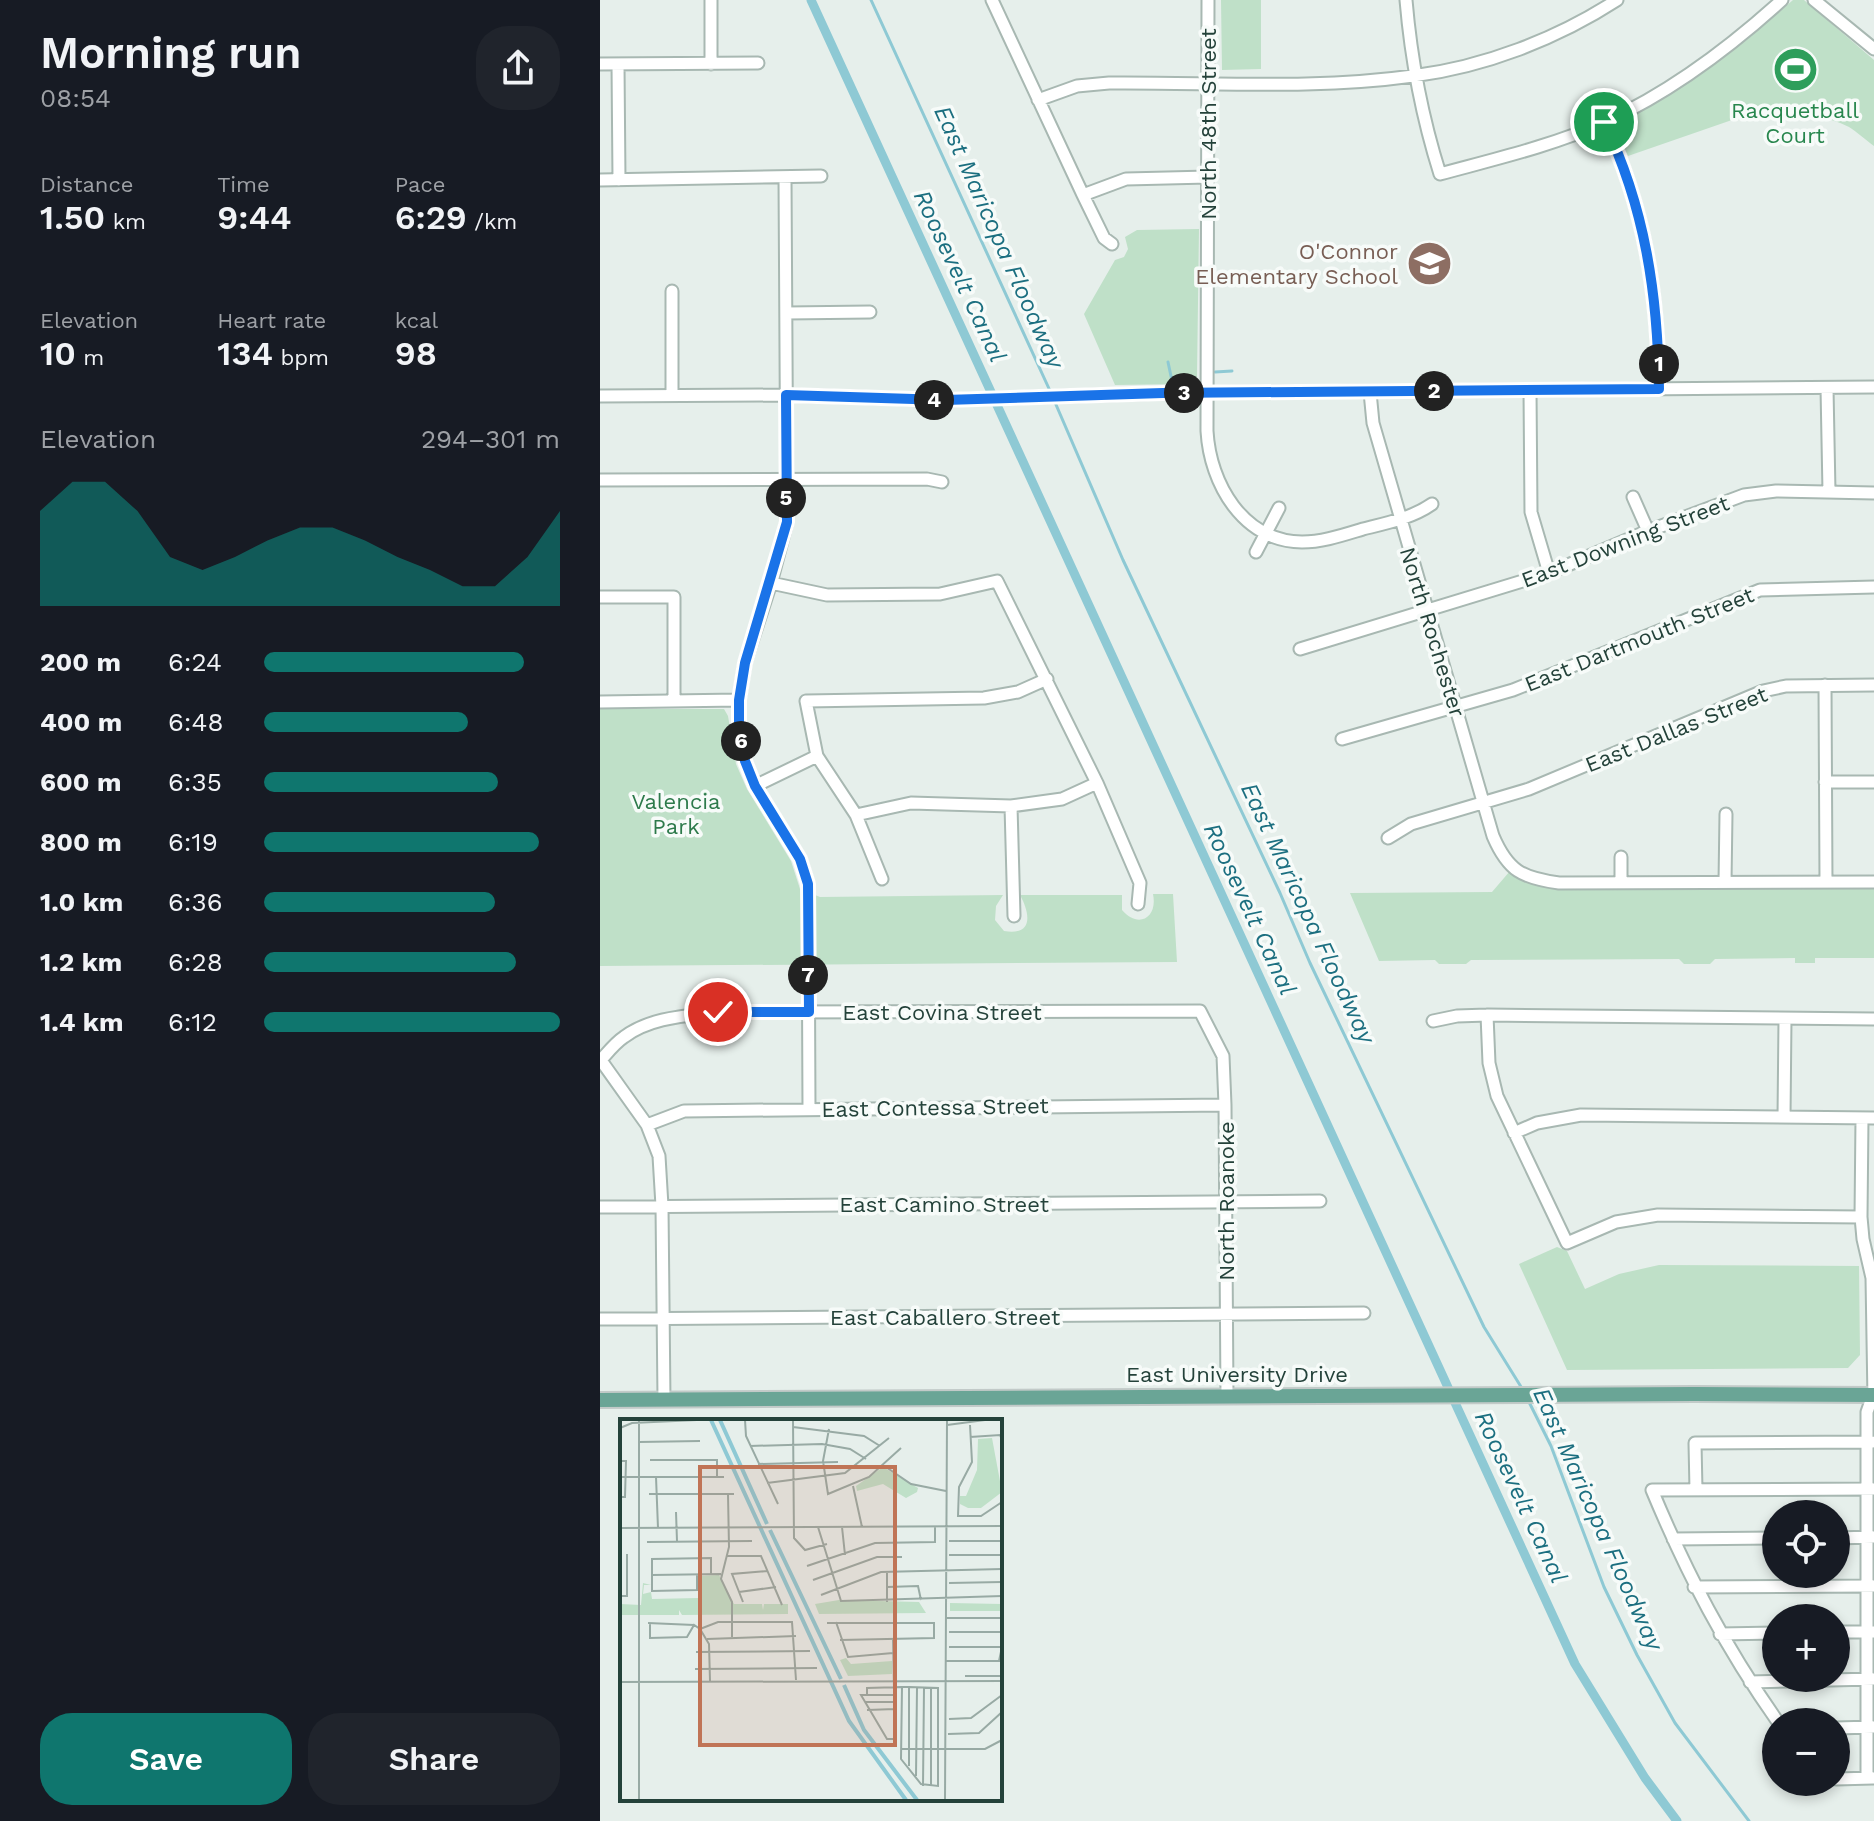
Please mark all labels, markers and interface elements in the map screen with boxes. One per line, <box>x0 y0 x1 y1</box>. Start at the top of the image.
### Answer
button: share <box>476 26 560 110</box>
text: Morning run <box>40 27 301 79</box>
street label: North 48th Street <box>1196 28 1221 220</box>
sports icon: Racquetball Court <box>1771 45 1819 93</box>
text: 08:54 <box>40 83 111 113</box>
pin <box>1570 88 1638 156</box>
place label: Racquetball Court <box>1731 98 1859 148</box>
icon: arrive <box>1582 100 1626 144</box>
water label: East Maricopa Floodway <box>928 101 1070 374</box>
text: Distance <box>40 172 134 197</box>
text: Time <box>217 172 270 197</box>
text: Pace <box>395 172 446 197</box>
water label: Roosevelt Canal <box>908 186 1012 366</box>
text: 1.50 <box>40 197 105 237</box>
text: 9:44 <box>217 197 292 237</box>
text: 6:29 <box>395 197 467 237</box>
text: km <box>105 209 146 234</box>
text: /km <box>467 209 517 234</box>
place label: O'Connor Elementary School <box>1195 239 1398 289</box>
school or university icon: O'Connor Elementary School <box>1405 240 1453 288</box>
text: Elevation <box>40 308 138 333</box>
text: Heart rate <box>217 308 326 333</box>
text: kcal <box>395 308 438 333</box>
text: 10 <box>40 333 76 373</box>
text: 134 <box>217 333 273 373</box>
text: 98 <box>395 333 437 373</box>
pin: 1 <box>1639 344 1679 384</box>
text: m <box>76 345 104 370</box>
text: bpm <box>273 345 329 370</box>
text: 1 <box>1654 351 1664 376</box>
pin: 2 <box>1414 371 1454 411</box>
pin: 3 <box>1164 373 1204 413</box>
text: 2 <box>1427 378 1441 403</box>
pin: 4 <box>914 380 954 420</box>
text: 3 <box>1177 380 1191 405</box>
text: 4 <box>927 387 941 412</box>
text: Elevation <box>40 424 156 454</box>
text: 294–301 m <box>421 424 560 454</box>
pin: 5 <box>766 478 806 518</box>
text: 5 <box>780 485 792 510</box>
street label: East Downing Street <box>1518 490 1733 593</box>
street label: North Rochester <box>1395 544 1470 720</box>
street label: East Dartmouth Street <box>1521 582 1757 697</box>
text: 200 m <box>40 647 121 677</box>
text: 6:24 <box>168 647 222 677</box>
street label: East Dallas Street <box>1581 681 1771 777</box>
text: 400 m <box>40 707 122 737</box>
text: 6:48 <box>168 707 223 737</box>
pin: 6 <box>721 721 761 761</box>
text: 6 <box>734 728 748 753</box>
text: 600 m <box>40 767 121 797</box>
text: 6:35 <box>168 767 222 797</box>
water label: East Maricopa Floodway <box>1235 778 1382 1050</box>
park label: Valencia Park <box>631 789 721 839</box>
water label: Roosevelt Canal <box>1198 819 1302 999</box>
text: 800 m <box>40 827 122 857</box>
text: 6:19 <box>168 827 218 857</box>
text: 1.0 km <box>40 887 123 917</box>
text: 6:36 <box>168 887 222 917</box>
text: 1.2 km <box>40 947 122 977</box>
text: 6:28 <box>168 947 223 977</box>
pin: 7 <box>788 955 828 995</box>
text: 7 <box>801 962 815 987</box>
pin <box>684 978 752 1046</box>
icon: check <box>696 990 740 1034</box>
street label: East Covina Street <box>842 1000 1042 1025</box>
text: 1.4 km <box>40 1007 124 1037</box>
text: 6:12 <box>168 1007 217 1037</box>
street label: East Contessa Street <box>821 1093 1049 1122</box>
street label: North Roanoke <box>1214 1121 1239 1281</box>
street label: East Camino Street <box>839 1192 1049 1217</box>
street label: East Caballero Street <box>830 1305 1060 1330</box>
street label: East University Drive <box>1126 1362 1348 1387</box>
water label: East Maricopa Floodway <box>1527 1383 1669 1656</box>
water label: Roosevelt Canal <box>1469 1407 1573 1587</box>
inset map <box>620 1419 1002 1801</box>
map controls <box>1762 1500 1850 1796</box>
button: locate <box>1762 1500 1850 1588</box>
button: + <box>1762 1604 1850 1692</box>
button: − <box>1762 1708 1850 1796</box>
button: Save <box>40 1713 292 1805</box>
button: Share <box>308 1713 560 1805</box>

